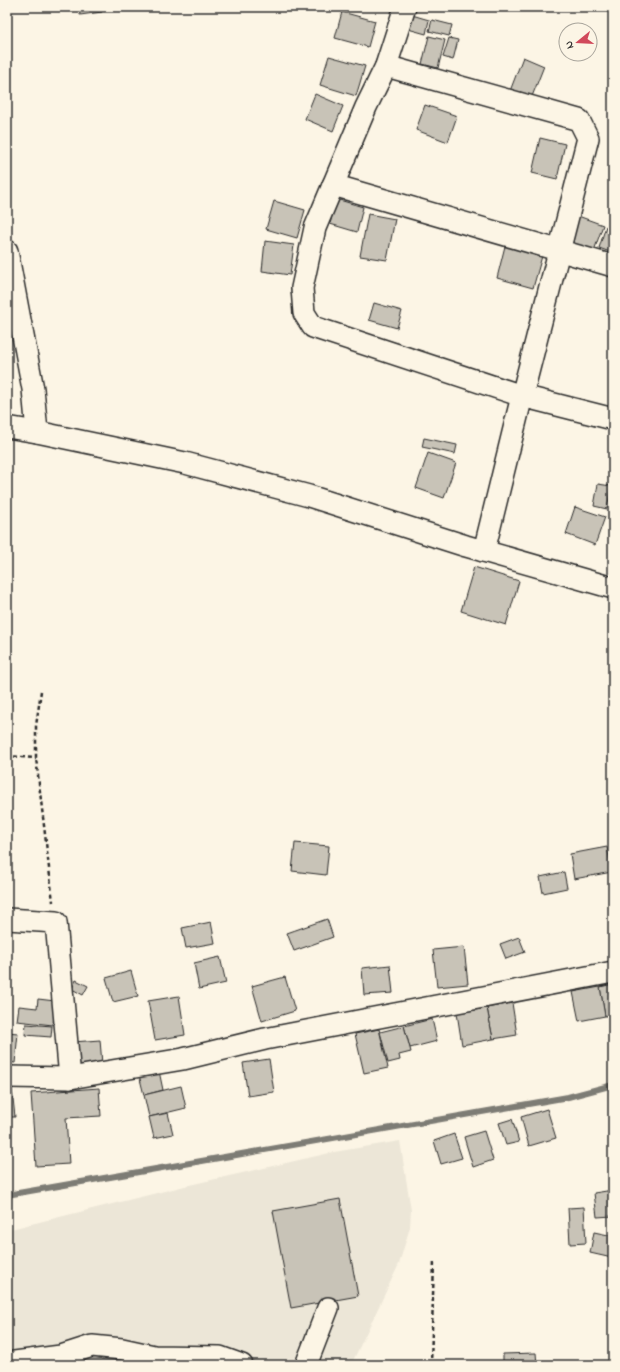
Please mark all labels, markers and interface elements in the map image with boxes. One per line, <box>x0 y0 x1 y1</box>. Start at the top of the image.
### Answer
north arrow <box>558 22 598 62</box>
text: N <box>561 39 578 51</box>

